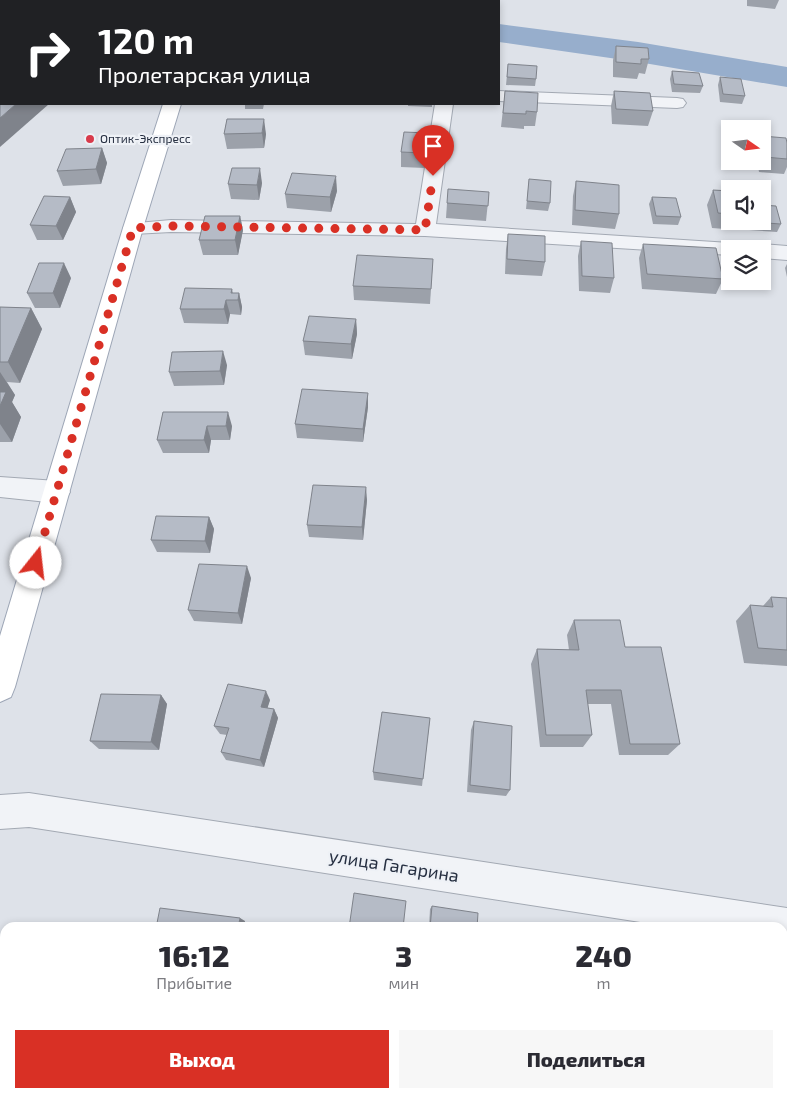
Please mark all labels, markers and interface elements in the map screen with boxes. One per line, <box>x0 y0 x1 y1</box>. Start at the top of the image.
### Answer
text: 120 m <box>98 19 194 61</box>
icon: right <box>15 20 80 85</box>
text: Пролетарская улица <box>98 61 311 87</box>
north arrow <box>721 120 771 170</box>
map controls <box>721 120 771 290</box>
pin <box>412 125 454 176</box>
place label: Оптик-Экспресс <box>100 131 191 145</box>
icon: arrive <box>419 132 447 160</box>
marker: Оптик-Экспресс <box>84 133 96 145</box>
button: sound <box>721 180 771 230</box>
button: layers <box>721 240 771 290</box>
position arrow <box>9 536 61 588</box>
street label: улица Гагарина <box>328 844 461 886</box>
text: 16:12 <box>159 937 230 973</box>
text: 3 <box>395 937 412 973</box>
text: 240 <box>575 937 632 973</box>
text: Прибытие <box>156 973 232 992</box>
text: мин <box>388 973 419 992</box>
text: m <box>597 973 611 992</box>
button: Выход <box>15 1030 389 1088</box>
button: Поделиться <box>399 1030 773 1088</box>

